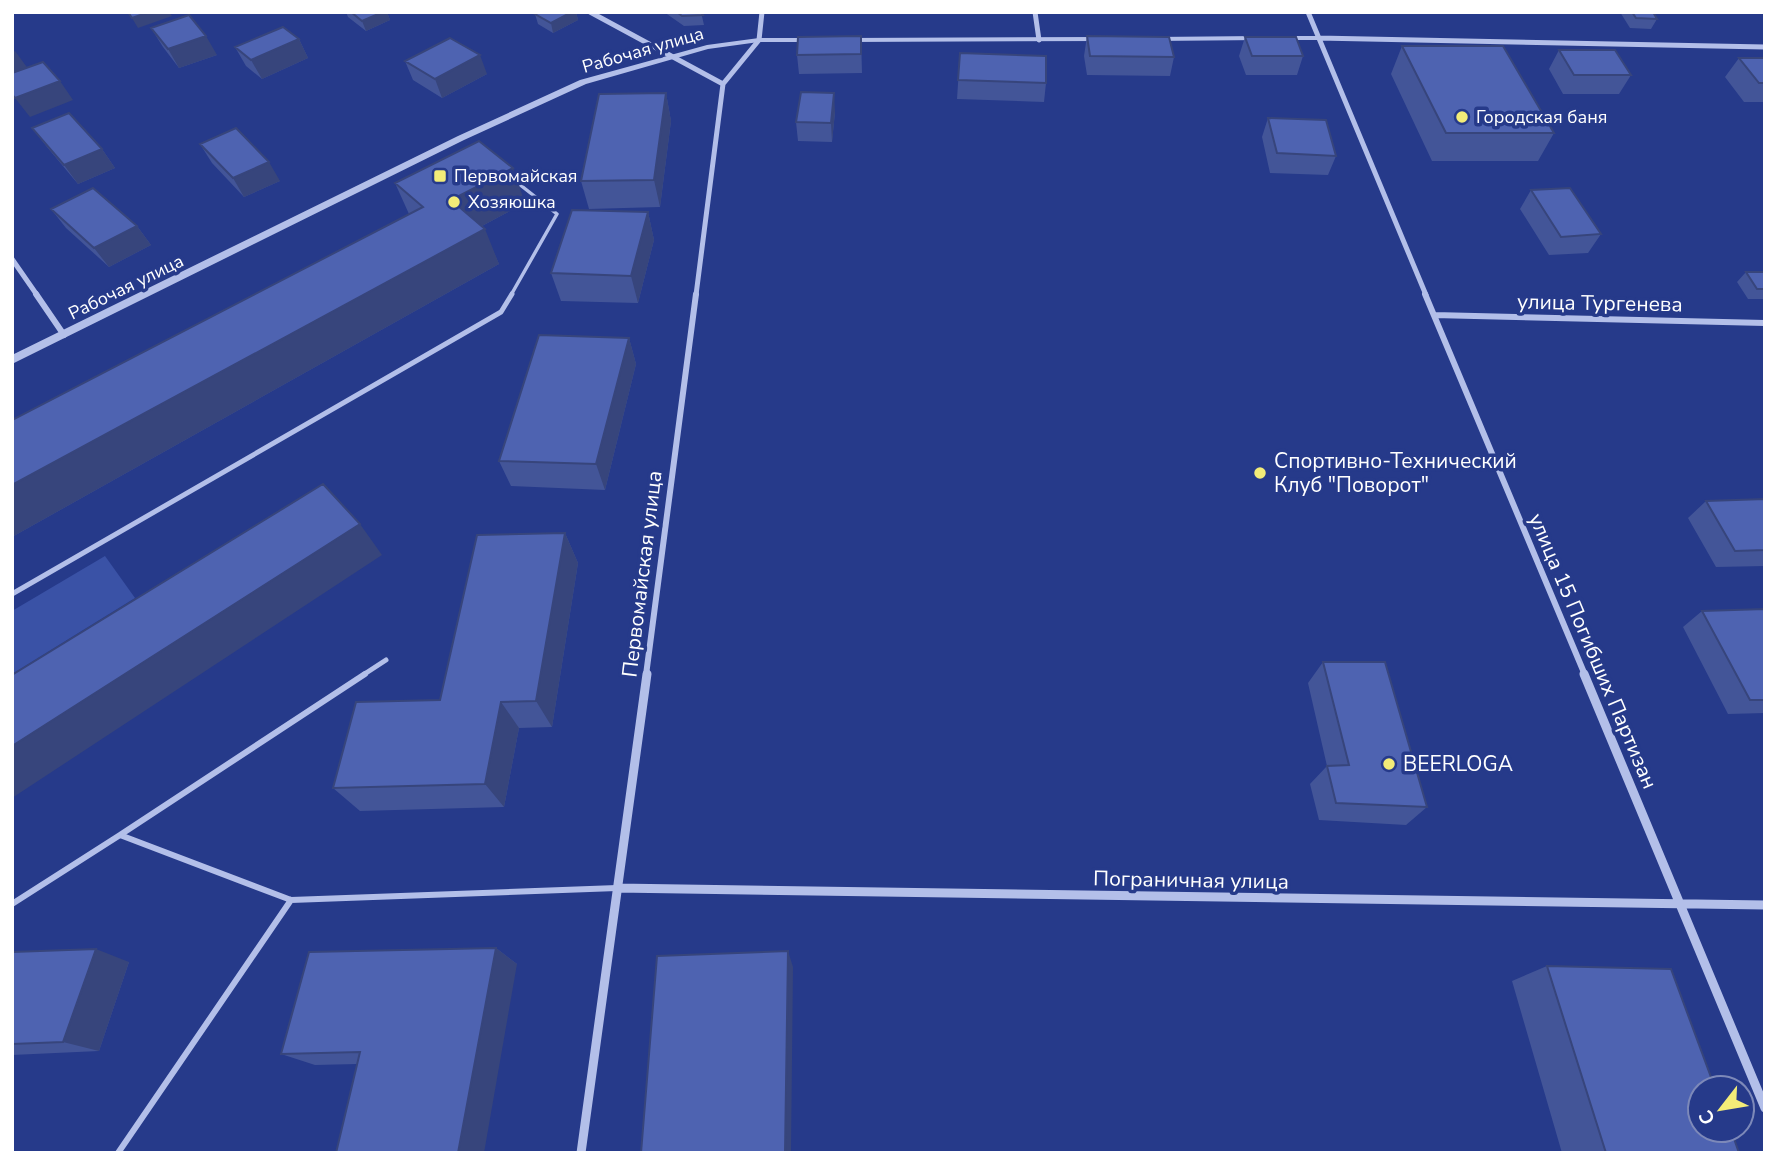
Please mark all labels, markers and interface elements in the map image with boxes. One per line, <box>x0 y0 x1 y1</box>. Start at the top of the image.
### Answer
street label: Рабочая улица <box>579 21 707 79</box>
place label: Городская баня <box>1476 105 1607 129</box>
marker: Городская баня <box>1454 109 1470 125</box>
place label: Первомайская <box>454 164 578 188</box>
marker: Первомайская <box>432 168 448 184</box>
place label: Хозяюшка <box>468 190 556 214</box>
marker: Хозяюшка <box>446 194 462 210</box>
street label: Рабочая улица <box>64 249 188 325</box>
street label: улица Тургенева <box>1517 288 1683 318</box>
place label: Спортивно-Технический Клуб "Поворот" <box>1274 447 1517 499</box>
marker: Спортивно-Технический Клуб "Поворот" <box>1252 465 1268 481</box>
street label: Первомайская улица <box>615 469 669 679</box>
street label: улица 15 Погибших Партизан <box>1522 509 1664 793</box>
place label: BEERLOGA <box>1403 750 1513 778</box>
marker: BEERLOGA <box>1381 756 1397 772</box>
street label: Пограничная улица <box>1093 864 1289 896</box>
north arrow <box>1686 1074 1756 1144</box>
text: С <box>1693 1105 1722 1129</box>

